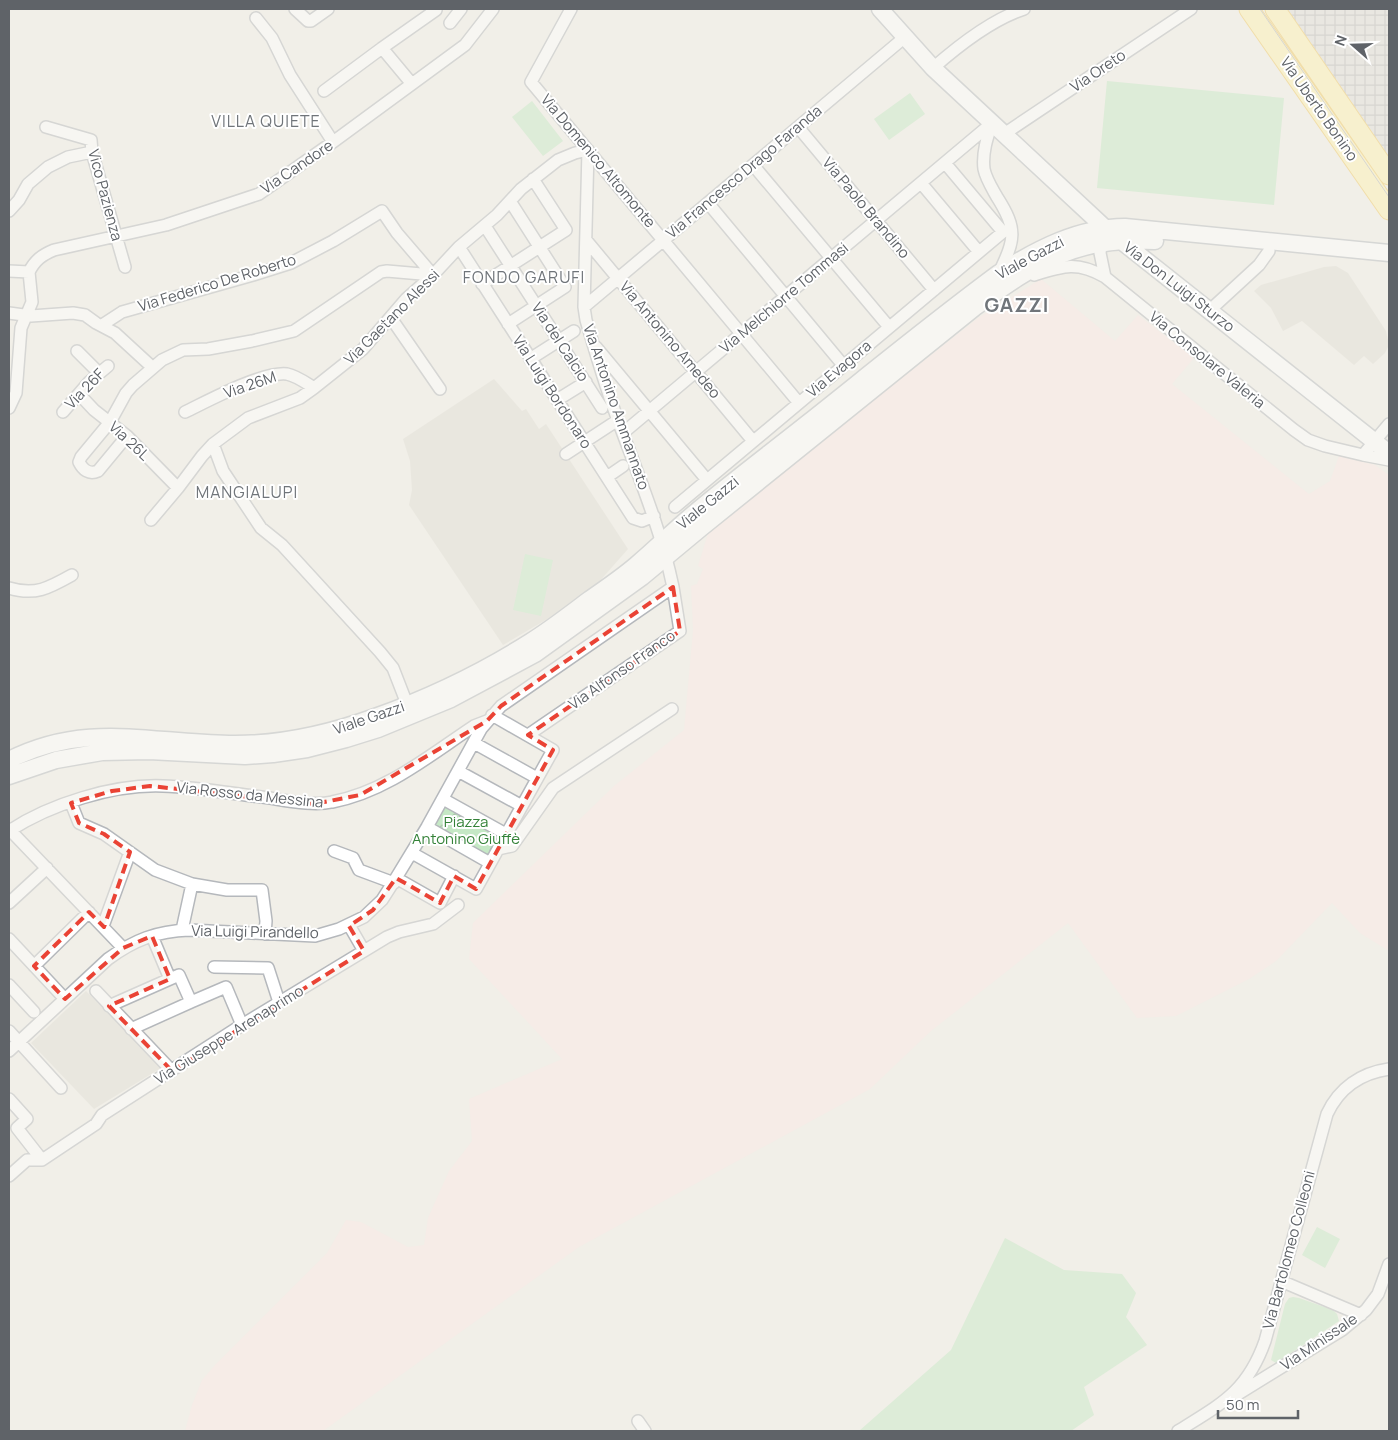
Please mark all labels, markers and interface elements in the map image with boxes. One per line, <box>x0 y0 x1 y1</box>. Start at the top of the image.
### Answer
north arrow <box>1328 20 1378 70</box>
text: N <box>1330 32 1351 48</box>
street label: Via Oreto <box>1066 44 1130 97</box>
street label: Via Uberto Bonino <box>1276 52 1363 165</box>
street label: Via Domenico Altomonte <box>536 89 661 232</box>
street label: Via Francesco Drago Faranda <box>661 100 826 243</box>
district label: VILLA QUIETE <box>211 110 321 132</box>
street label: Via Candore <box>256 134 337 199</box>
street label: Vico Pazienza <box>83 147 128 243</box>
street label: Via Paolo Brandino <box>818 152 915 263</box>
street label: Viale Gazzi <box>992 231 1067 284</box>
street label: Via Melchiorre Tommasi <box>715 237 853 358</box>
street label: Via Don Luigi Sturzo <box>1119 237 1239 337</box>
street label: Via Federico De Roberto <box>135 248 298 317</box>
street label: Via Gaetano Alessi <box>339 264 444 369</box>
district label: FONDO GARUFI <box>463 266 585 288</box>
street label: Via Antonino Amedeo <box>615 277 726 403</box>
district label: GAZZI <box>985 291 1049 318</box>
street label: Via del Calcio <box>527 298 594 386</box>
street label: Via Consolare Valeria <box>1145 306 1270 413</box>
street label: Via Antonino Ammannato <box>578 321 655 493</box>
street label: Via Luigi Bordonaro <box>508 331 597 453</box>
street label: Via Evagora <box>802 335 876 402</box>
street label: Via 26F <box>60 363 110 414</box>
street label: Via 26M <box>221 366 279 403</box>
street label: Via 26L <box>104 416 155 465</box>
street label: Viale Gazzi <box>672 471 743 534</box>
district label: MANGIALUPI <box>196 481 298 503</box>
street label: Via Alfonso Franco <box>564 625 679 714</box>
street label: Viale Gazzi <box>330 696 407 740</box>
street label: Via Rosso da Messina <box>176 776 325 813</box>
park label: Piazza Antonino Giuffè <box>412 811 520 849</box>
street label: Via Luigi Pirandello <box>191 920 319 943</box>
street label: Via Giuseppe Arenaprimo <box>150 980 308 1089</box>
street label: Via Bartolomeo Colleoni <box>1257 1168 1320 1332</box>
street label: Via Minissale <box>1276 1308 1361 1375</box>
scale bar <box>1218 1388 1298 1420</box>
text: 50 m <box>1226 1394 1260 1415</box>

